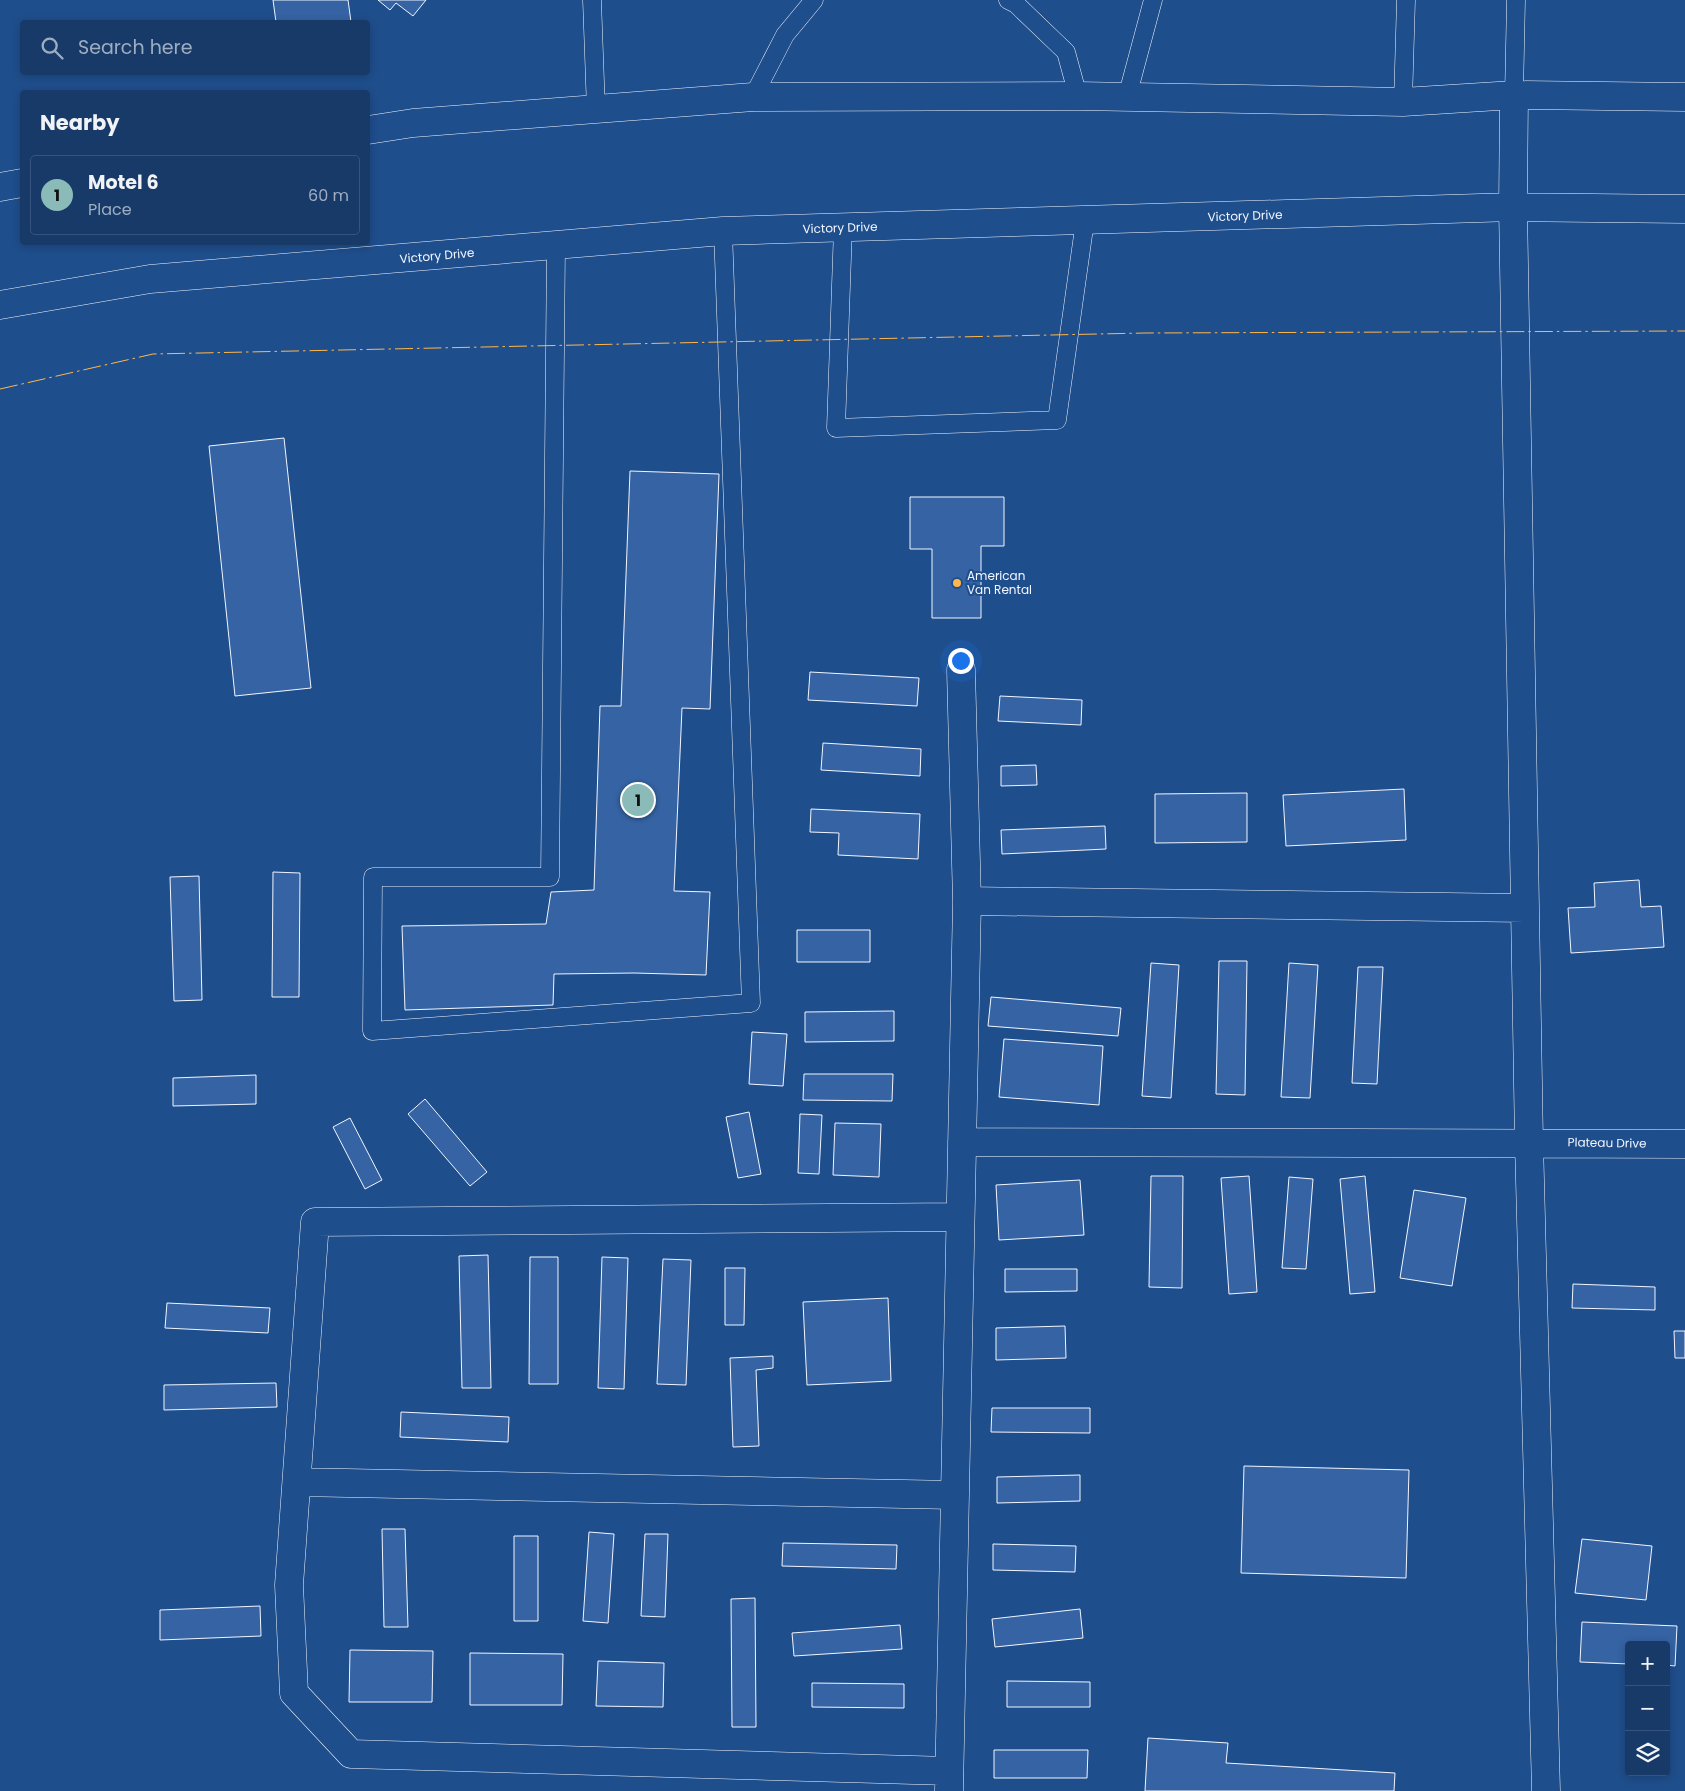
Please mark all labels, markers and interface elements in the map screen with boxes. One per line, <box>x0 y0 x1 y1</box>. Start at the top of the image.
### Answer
search box <box>20 20 370 75</box>
icon: search <box>38 34 66 62</box>
text: Search here <box>78 34 192 61</box>
text: Nearby <box>40 108 120 137</box>
text: Motel 6 <box>88 169 159 196</box>
text: 1 <box>54 184 60 207</box>
text: 60 m <box>308 184 349 207</box>
text: Place <box>88 198 132 221</box>
street label: Victory Drive <box>1207 206 1283 225</box>
street label: Victory Drive <box>802 218 878 237</box>
street label: Victory Drive <box>399 244 475 267</box>
place label: American Van Rental <box>967 567 1032 598</box>
marker: American Van Rental <box>951 577 963 589</box>
your location <box>948 648 974 674</box>
pin: 1 <box>622 781 654 819</box>
street label: Plateau Drive <box>1567 1133 1647 1152</box>
map controls <box>1625 1641 1670 1776</box>
button: + <box>1625 1641 1670 1686</box>
button: − <box>1625 1686 1670 1731</box>
button: layers <box>1625 1731 1670 1776</box>

